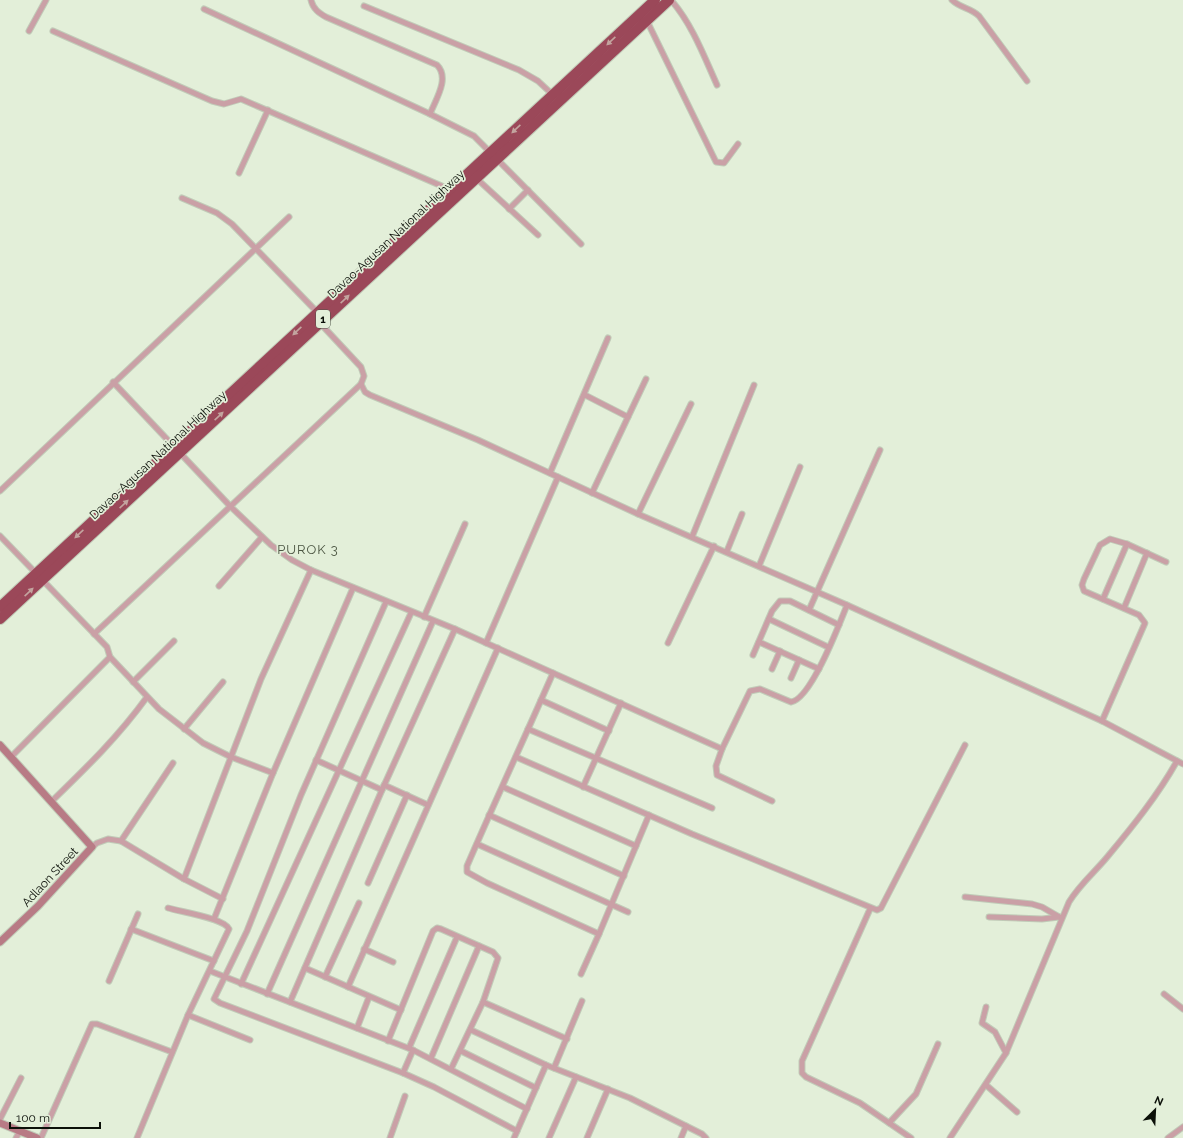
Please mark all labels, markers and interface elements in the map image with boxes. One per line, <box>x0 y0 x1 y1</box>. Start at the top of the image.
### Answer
one-way arrow <box>606 36 617 45</box>
one-way arrow <box>511 124 521 134</box>
street label: Davao-Agusan National Highway <box>325 167 468 301</box>
one-way arrow <box>340 294 351 303</box>
road number: 1 <box>316 310 330 328</box>
one-way arrow <box>292 327 303 336</box>
street label: Davao-Agusan National Highway <box>87 388 230 522</box>
one-way arrow <box>214 411 224 420</box>
one-way arrow <box>119 499 129 509</box>
one-way arrow <box>74 529 84 539</box>
district label: PUROK 3 <box>277 542 339 557</box>
one-way arrow <box>24 588 33 597</box>
street label: Adlaon Street <box>19 845 81 909</box>
north arrow <box>1135 1090 1175 1130</box>
text: N <box>1152 1094 1165 1109</box>
scale bar <box>10 1104 100 1130</box>
text: 100 m <box>16 1111 50 1125</box>

